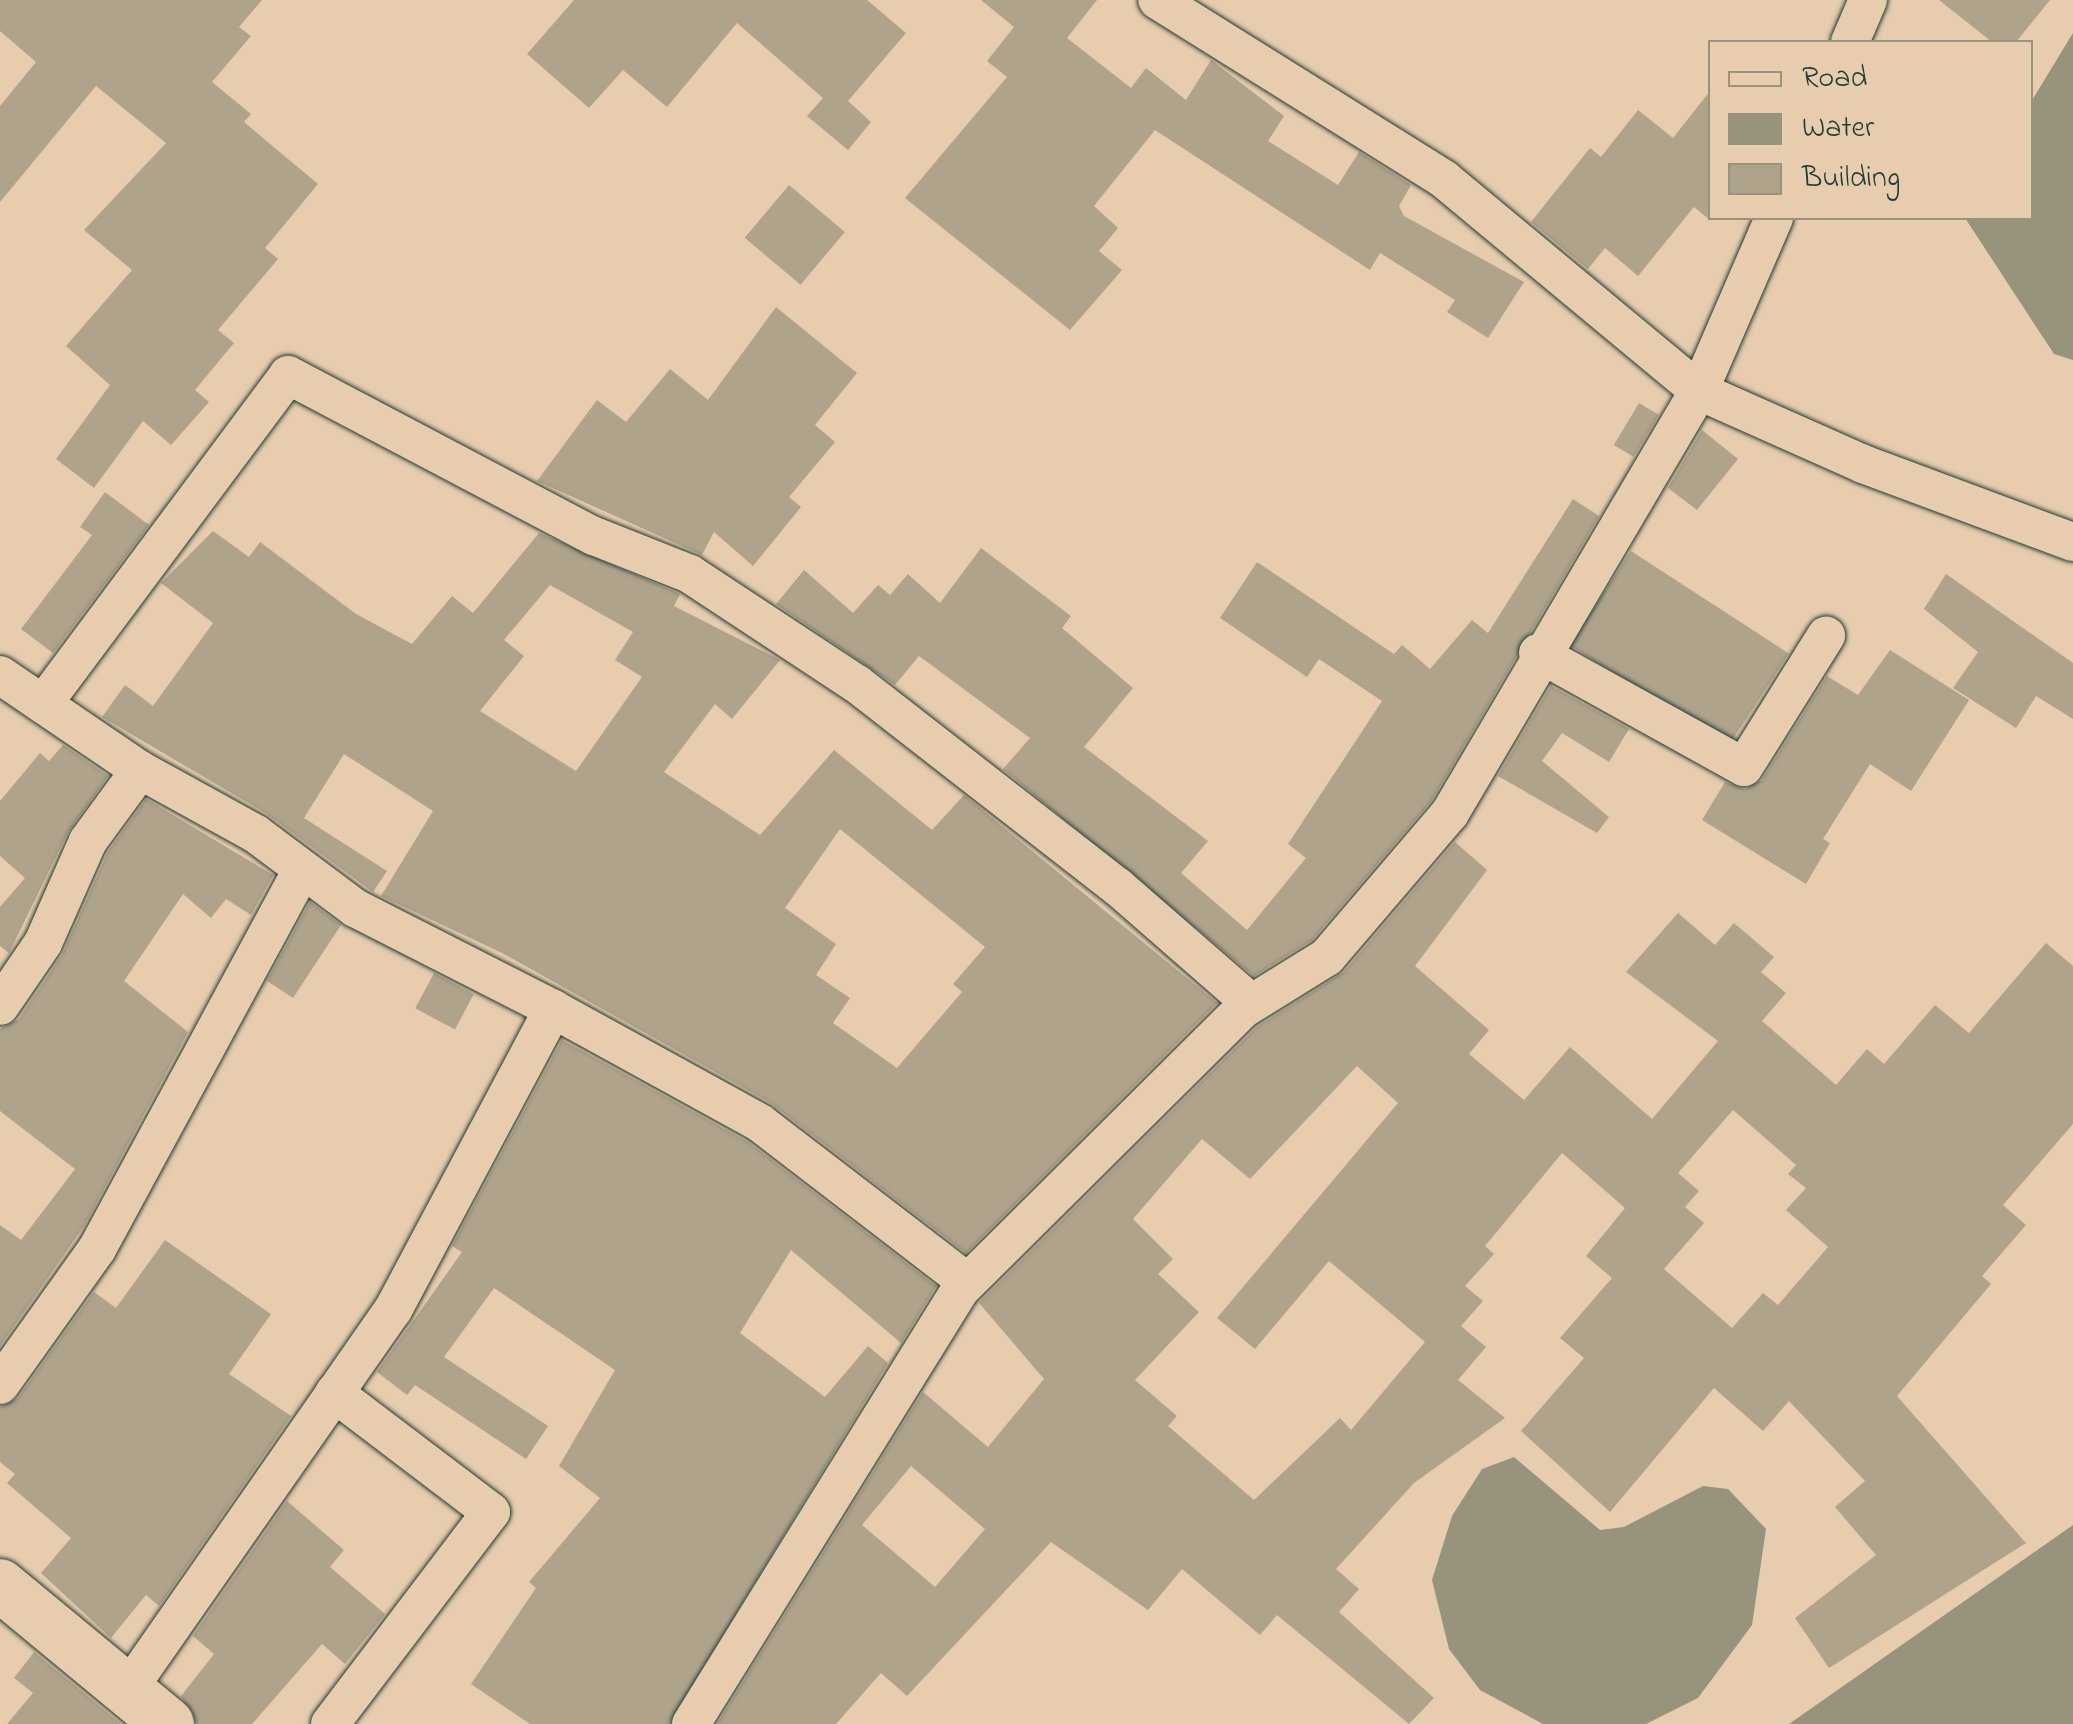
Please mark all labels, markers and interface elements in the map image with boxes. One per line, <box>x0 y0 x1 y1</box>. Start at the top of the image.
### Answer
legend <box>1708 40 2033 220</box>
text: Road <box>1802 57 1867 101</box>
text: Water <box>1802 107 1874 151</box>
text: Building <box>1802 157 1900 201</box>

